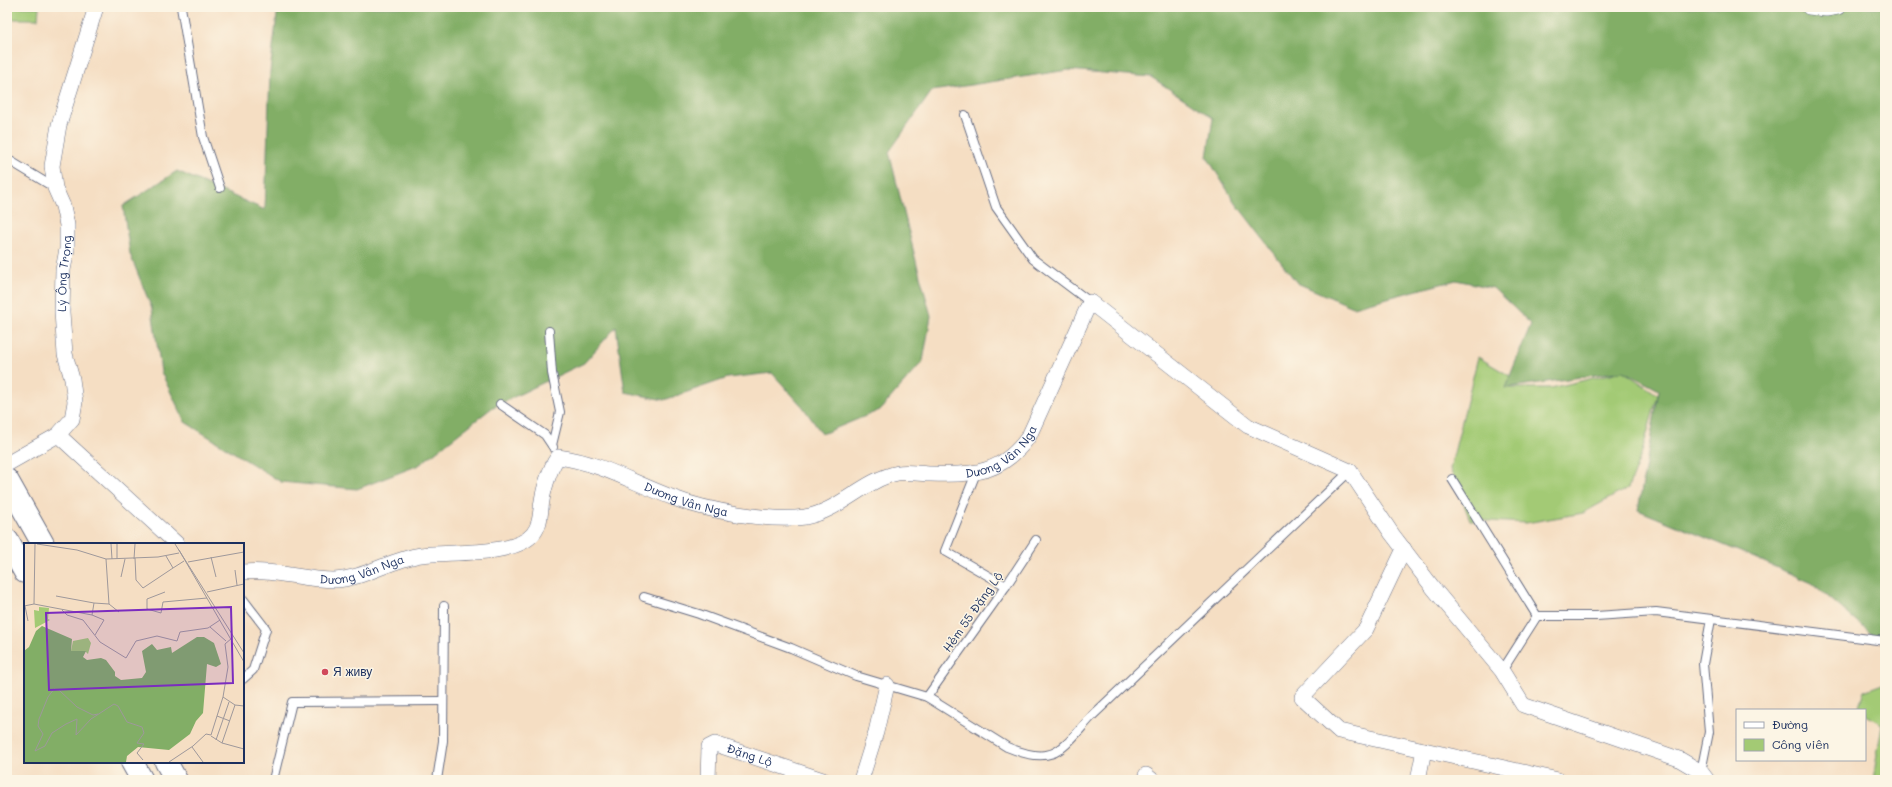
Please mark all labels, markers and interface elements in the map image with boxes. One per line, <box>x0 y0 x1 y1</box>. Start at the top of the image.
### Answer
street label: Lý Ông Trọng <box>53 235 74 312</box>
street label: Dương Vân Nga <box>964 423 1040 481</box>
street label: Dương Vân Nga <box>642 478 730 519</box>
inset map <box>24 543 244 763</box>
street label: Dương Vân Nga <box>319 550 406 587</box>
street label: Hẻm 55 Đặng Lộ <box>939 568 1006 655</box>
place label: Я живу <box>333 663 372 679</box>
marker: Я живу <box>320 667 330 677</box>
legend <box>1736 709 1866 761</box>
text: Đường <box>1772 716 1808 732</box>
text: Công viên <box>1772 736 1829 752</box>
street label: Đặng Lộ <box>725 739 775 770</box>

